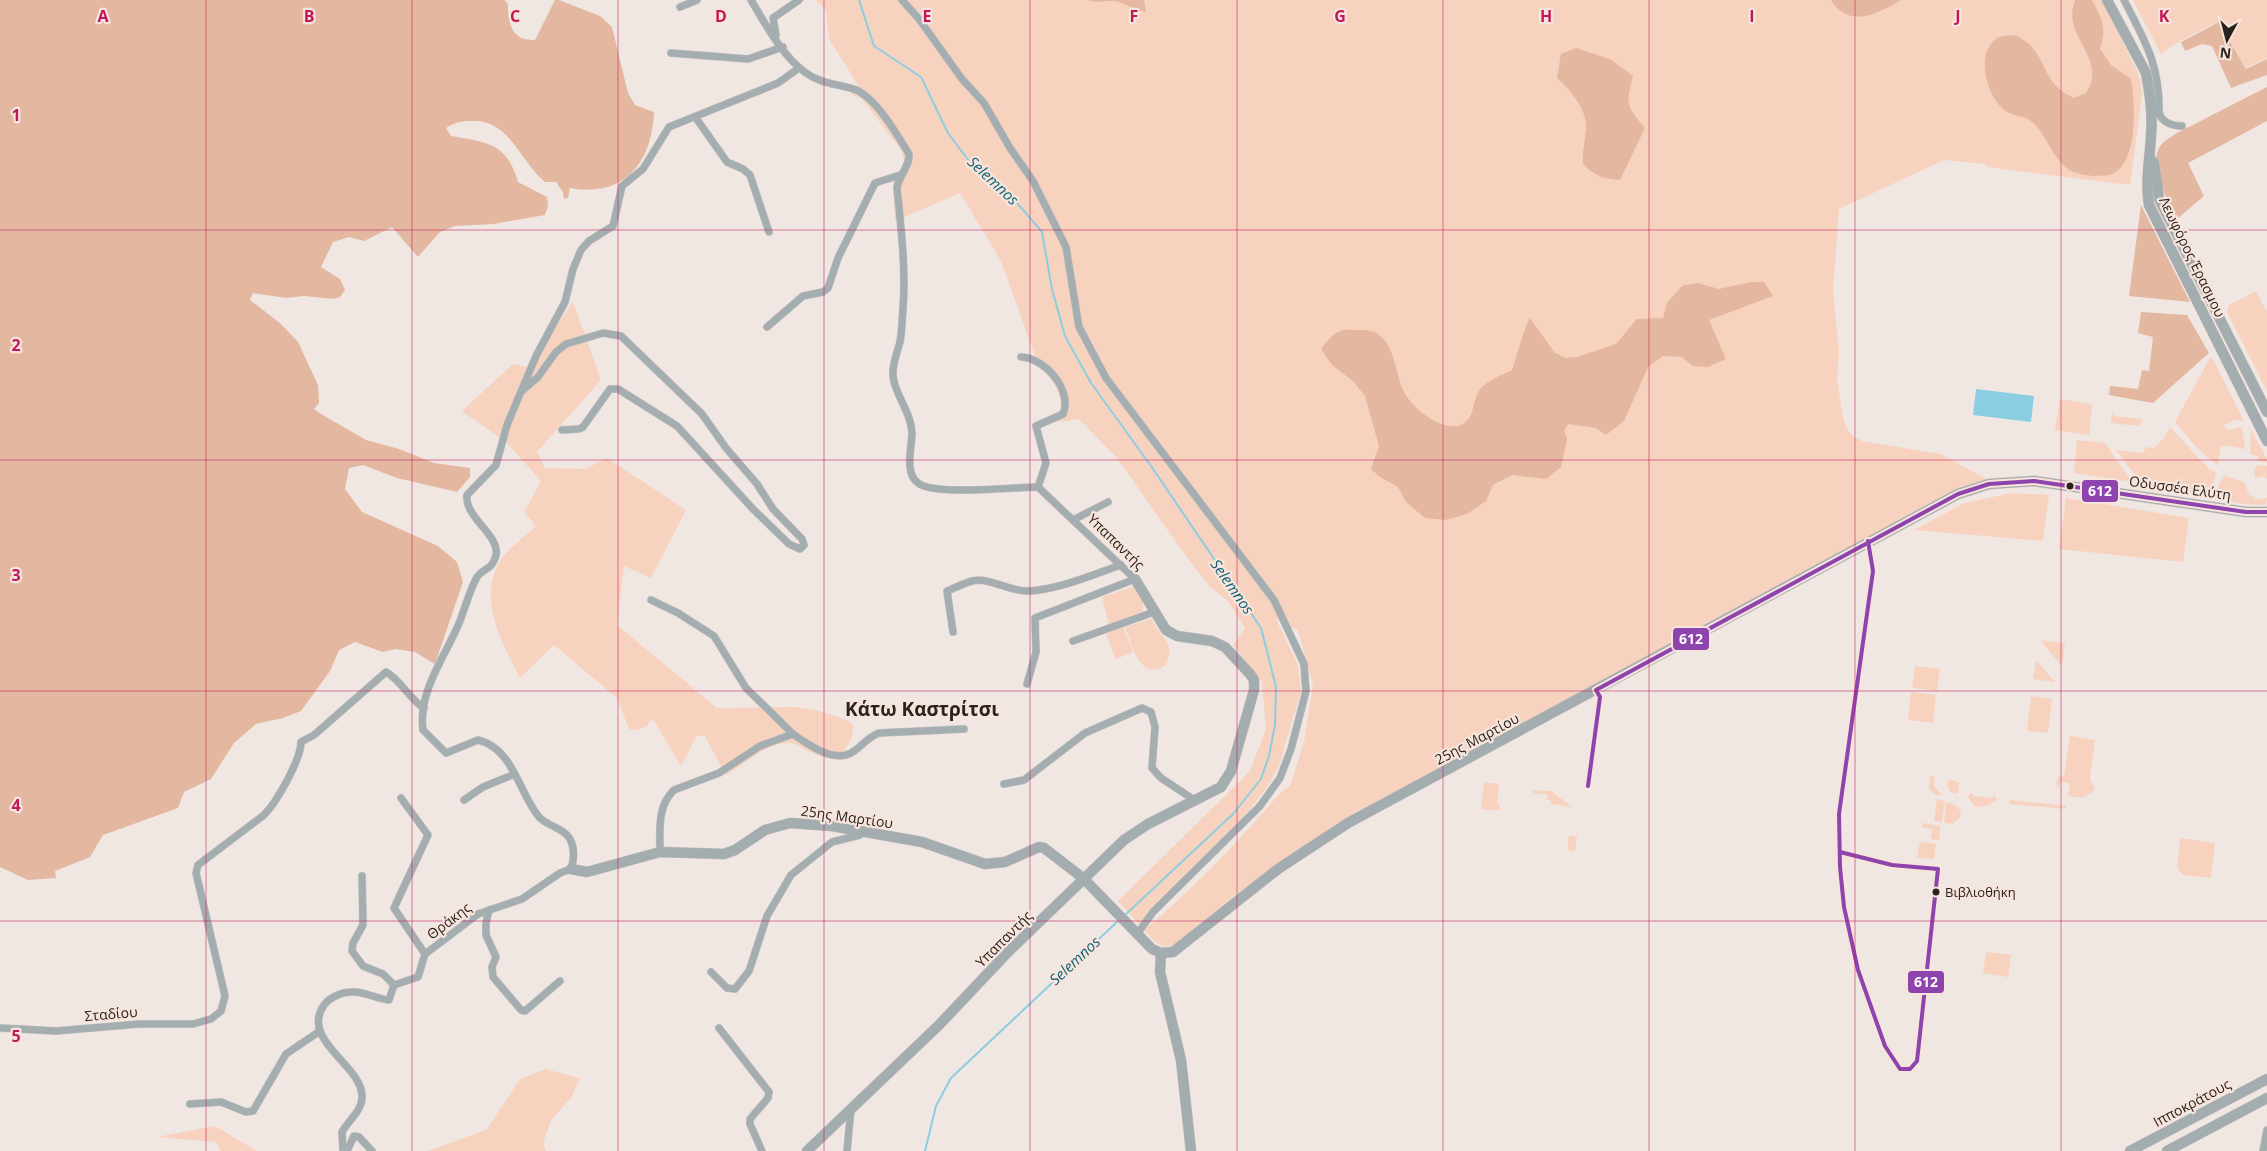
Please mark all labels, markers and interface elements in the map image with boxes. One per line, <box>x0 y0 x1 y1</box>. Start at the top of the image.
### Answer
text: A <box>97 5 109 27</box>
text: B <box>304 5 314 27</box>
text: C <box>510 5 520 27</box>
text: D <box>715 5 727 27</box>
text: E <box>923 5 932 27</box>
text: F <box>1130 5 1138 27</box>
text: G <box>1334 5 1346 27</box>
text: H <box>1540 5 1552 27</box>
text: I <box>1749 5 1755 27</box>
text: J <box>1953 5 1961 27</box>
text: K <box>2159 5 2170 27</box>
north arrow <box>2202 15 2252 65</box>
text: N <box>2219 43 2232 64</box>
text: 1 <box>11 104 21 126</box>
water label: Selemnos <box>964 151 1024 209</box>
street label: Λεωφόρος Έρασμου <box>2155 193 2230 320</box>
text: 2 <box>11 334 21 356</box>
street label: Οδυσσέα Ελύτη <box>2128 471 2232 504</box>
line badge: 612 <box>2081 479 2119 503</box>
unlabelled marker <box>2065 481 2075 491</box>
text: 612 <box>2088 481 2112 500</box>
street label: Υπαπαντής <box>1084 510 1149 574</box>
water label: Selemnos <box>1207 555 1259 618</box>
text: 3 <box>11 564 21 586</box>
line badge: 612 <box>1672 627 1710 651</box>
text: 612 <box>1679 629 1703 648</box>
district label: Κάτω Καστρίτσι <box>845 696 999 722</box>
street label: 25ης Μαρτίου <box>1431 708 1522 769</box>
text: 4 <box>11 794 21 816</box>
street label: 25ης Μαρτίου <box>800 801 894 832</box>
place label: Βιβλιοθήκη <box>1945 883 2016 901</box>
marker: Βιβλιοθήκη <box>1931 887 1941 897</box>
street label: Θράκης <box>423 898 475 943</box>
street label: Υπαπαντής <box>971 906 1036 971</box>
water label: Selemnos <box>1044 931 1105 989</box>
line badge: 612 <box>1907 970 1945 994</box>
text: 612 <box>1914 972 1938 991</box>
street label: Σταδίου <box>84 1002 138 1025</box>
text: 5 <box>11 1025 21 1047</box>
street label: Ιπποκράτους <box>2150 1074 2234 1131</box>

